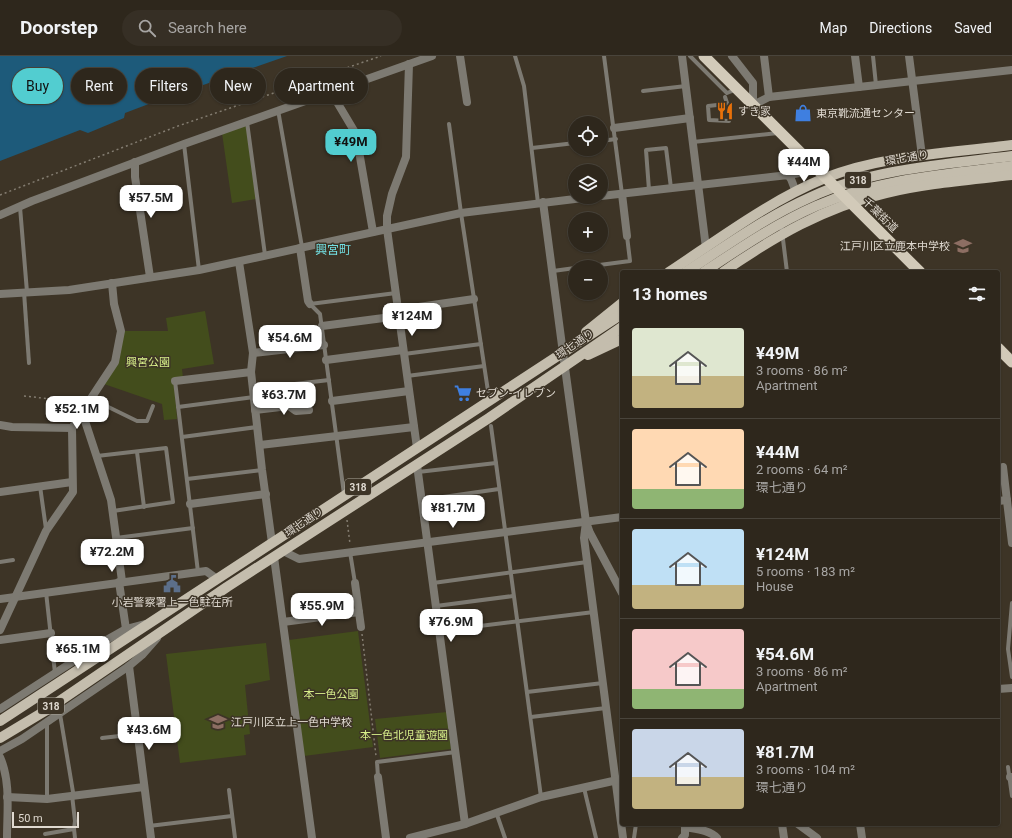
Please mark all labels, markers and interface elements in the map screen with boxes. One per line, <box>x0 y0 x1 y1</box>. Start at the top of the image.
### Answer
search box <box>122 10 402 46</box>
text: Doorstep <box>20 16 98 39</box>
icon: search <box>136 17 158 39</box>
text: Search here <box>168 19 247 37</box>
text: Map <box>820 20 847 36</box>
text: Directions <box>869 20 932 36</box>
text: Saved <box>954 20 992 36</box>
chip: Buy <box>12 68 63 104</box>
chip: Rent <box>71 68 127 104</box>
chip: Filters <box>135 68 202 104</box>
chip: New <box>210 68 266 104</box>
chip: Apartment <box>274 68 368 104</box>
restaurant icon: すき家 <box>715 101 735 121</box>
shop icon: 東京靴流通センター <box>793 103 813 123</box>
place label: すき家 <box>738 105 771 118</box>
place label: 東京靴流通センター <box>816 107 915 120</box>
map controls <box>568 116 608 300</box>
button: locate <box>568 116 608 156</box>
pin: ¥49M <box>327 129 375 163</box>
text: ¥49M <box>334 134 368 149</box>
street label: 環七通り <box>884 148 930 168</box>
pin: ¥44M <box>780 149 828 183</box>
text: ¥44M <box>787 154 821 169</box>
button: layers <box>568 164 608 204</box>
road number: 318 <box>845 172 871 188</box>
pin: ¥57.5M <box>118 185 184 219</box>
text: ¥57.5M <box>129 190 173 205</box>
street label: 千葉街道 <box>860 195 900 235</box>
button: + <box>568 212 608 252</box>
school or university icon: 江戸川区立鹿本中学校 <box>953 236 973 256</box>
place label: 江戸川区立鹿本中学校 <box>840 240 950 253</box>
district label: 興宮町 <box>315 243 351 257</box>
button: − <box>568 260 608 300</box>
icon: filters <box>966 283 988 305</box>
text: 13 homes <box>632 284 708 304</box>
pin: ¥124M <box>384 303 440 337</box>
text: ¥124M <box>392 308 432 323</box>
pin: ¥54.6M <box>257 325 323 359</box>
street label: 環七通り <box>553 326 597 362</box>
text: ¥54.6M <box>268 330 312 345</box>
text: ¥49M <box>756 343 800 363</box>
icon: home <box>664 344 712 392</box>
park label: 興宮公園 <box>126 356 170 369</box>
text: 3 rooms · 86 m² <box>756 363 848 378</box>
text: Apartment <box>756 378 818 393</box>
pin: ¥63.7M <box>251 382 317 416</box>
supermarket icon: セブン-イレブン <box>453 383 473 403</box>
text: ¥63.7M <box>262 387 306 402</box>
place label: セブン-イレブン <box>476 387 556 400</box>
pin: ¥52.1M <box>44 396 110 430</box>
text: ¥52.1M <box>55 401 99 416</box>
text: ¥44M <box>756 442 800 462</box>
icon: home <box>664 445 712 493</box>
text: 2 rooms · 64 m² <box>756 462 848 477</box>
road number: 318 <box>345 479 371 495</box>
text: 環七通り <box>756 480 808 495</box>
pin: ¥81.7M <box>420 495 486 529</box>
text: ¥81.7M <box>431 500 475 515</box>
street label: 環七通り <box>282 504 326 540</box>
pin: ¥72.2M <box>79 539 145 573</box>
text: ¥72.2M <box>90 544 134 559</box>
text: ¥124M <box>756 544 809 564</box>
icon: home <box>664 545 712 593</box>
text: 5 rooms · 183 m² <box>756 564 855 579</box>
public building icon: 小岩警察署上一色駐在所 <box>162 574 182 594</box>
text: House <box>756 579 793 594</box>
pin: ¥55.9M <box>289 593 355 627</box>
place label: 小岩警察署上一色駐在所 <box>112 596 233 609</box>
text: ¥55.9M <box>300 598 344 613</box>
pin: ¥76.9M <box>418 609 484 643</box>
text: ¥76.9M <box>429 614 473 629</box>
pin: ¥65.1M <box>45 636 111 670</box>
text: ¥65.1M <box>56 641 100 656</box>
text: ¥54.6M <box>756 644 814 664</box>
icon: home <box>664 645 712 693</box>
text: 3 rooms · 86 m² <box>756 664 848 679</box>
text: Apartment <box>756 679 818 694</box>
park label: 本一色公園 <box>304 688 359 701</box>
road number: 318 <box>38 698 64 714</box>
school or university icon: 江戸川区立上一色中学校 <box>208 712 228 732</box>
place label: 江戸川区立上一色中学校 <box>231 716 352 729</box>
pin: ¥43.6M <box>116 717 182 751</box>
text: ¥43.6M <box>127 722 171 737</box>
park label: 本一色北児童遊園 <box>360 729 448 742</box>
text: ¥81.7M <box>756 742 814 762</box>
icon: home <box>664 745 712 793</box>
text: 3 rooms · 104 m² <box>756 762 855 777</box>
text: 環七通り <box>756 780 808 795</box>
scale bar <box>12 810 79 829</box>
text: 50 m <box>18 812 43 825</box>

